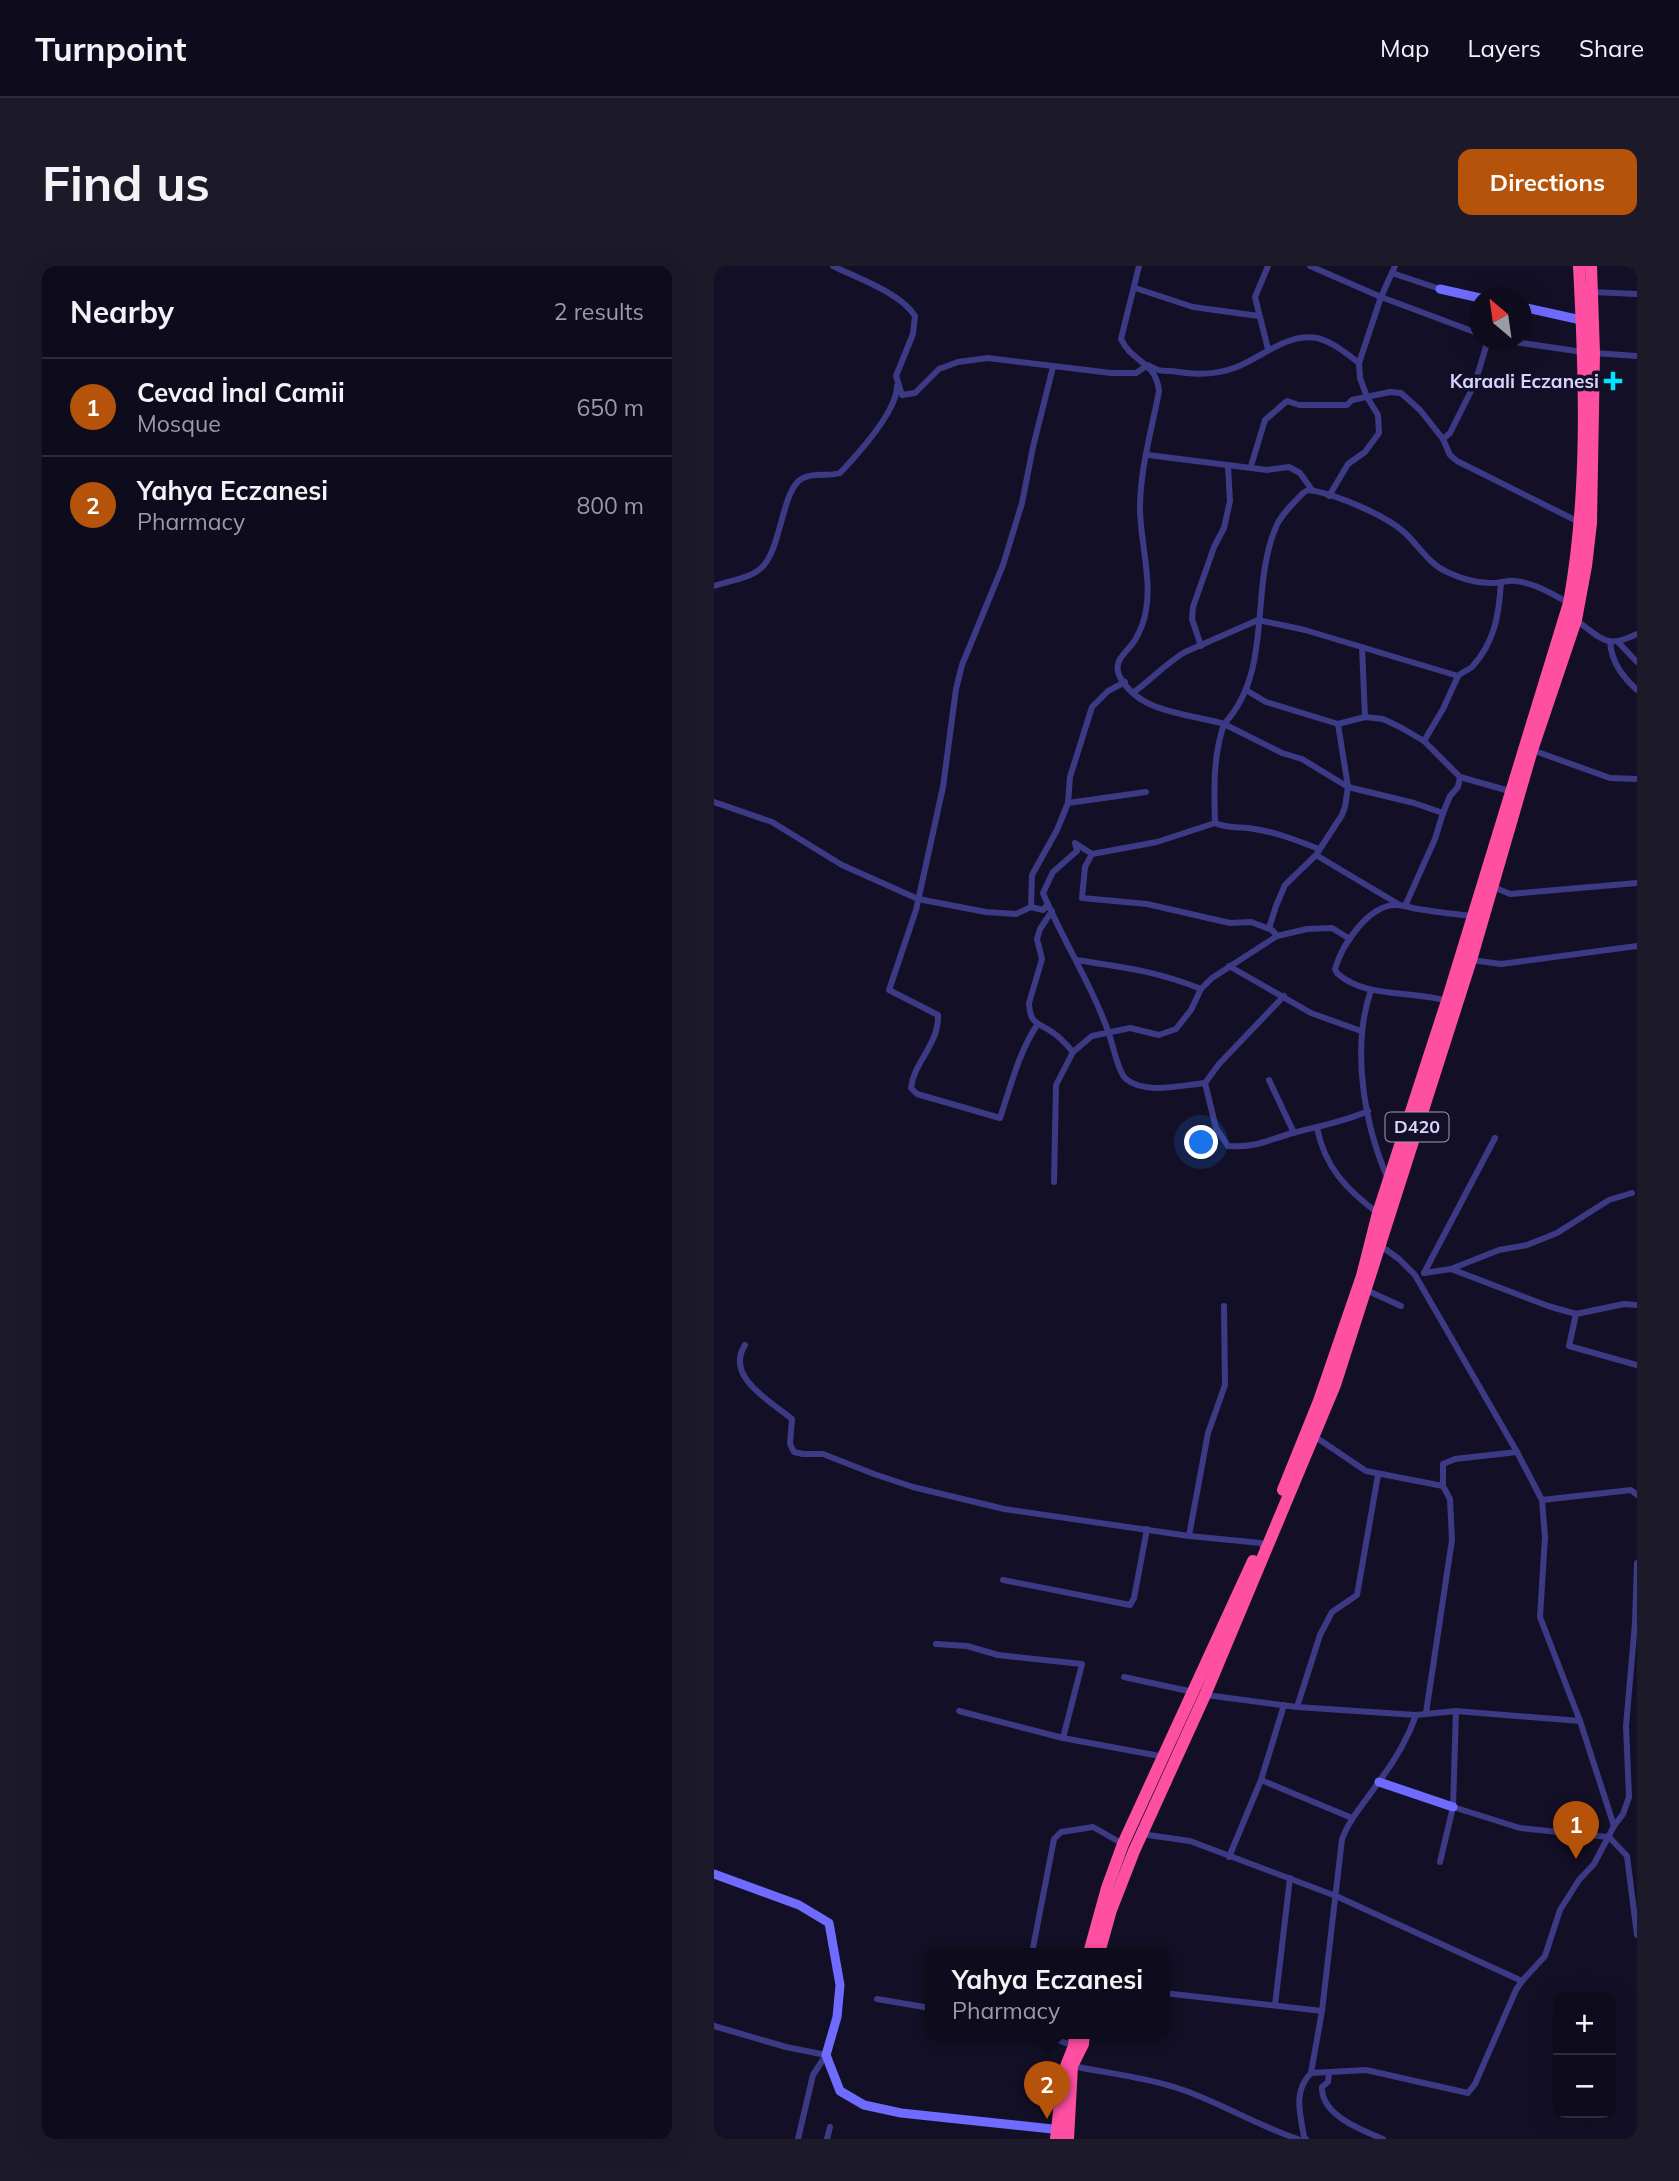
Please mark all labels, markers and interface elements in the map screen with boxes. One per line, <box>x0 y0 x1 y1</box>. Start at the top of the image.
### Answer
text: Turnpoint <box>35 28 187 69</box>
text: Map <box>1380 33 1429 63</box>
text: Layers <box>1467 33 1541 63</box>
text: Share <box>1579 33 1644 63</box>
button: Directions <box>1458 149 1637 215</box>
text: Find us <box>42 152 210 213</box>
north arrow <box>1469 287 1532 350</box>
text: Nearby <box>70 293 174 331</box>
text: 2 results <box>554 297 644 326</box>
place label: Karaali Eczanesi <box>1450 369 1599 393</box>
marker: Karaali Eczanesi <box>1605 373 1621 389</box>
text: Cevad İnal Camii <box>137 376 345 409</box>
text: 1 <box>86 393 100 422</box>
text: 650 m <box>576 393 644 422</box>
text: Mosque <box>137 409 221 438</box>
text: Yahya Eczanesi <box>137 474 328 507</box>
text: 2 <box>86 491 100 520</box>
text: 800 m <box>576 491 644 520</box>
text: Pharmacy <box>137 507 245 536</box>
road number: D420 <box>1386 1112 1448 1142</box>
your location <box>1184 1125 1218 1159</box>
pin: 1 <box>1553 1801 1599 1859</box>
popup <box>925 1948 1170 2039</box>
text: Yahya Eczanesi <box>952 1963 1143 1996</box>
map controls <box>1553 1992 1616 2118</box>
button: + <box>1553 1992 1616 2055</box>
text: Pharmacy <box>952 1996 1060 2025</box>
button: − <box>1553 2055 1616 2118</box>
pin: 2 <box>1024 2061 1070 2119</box>

